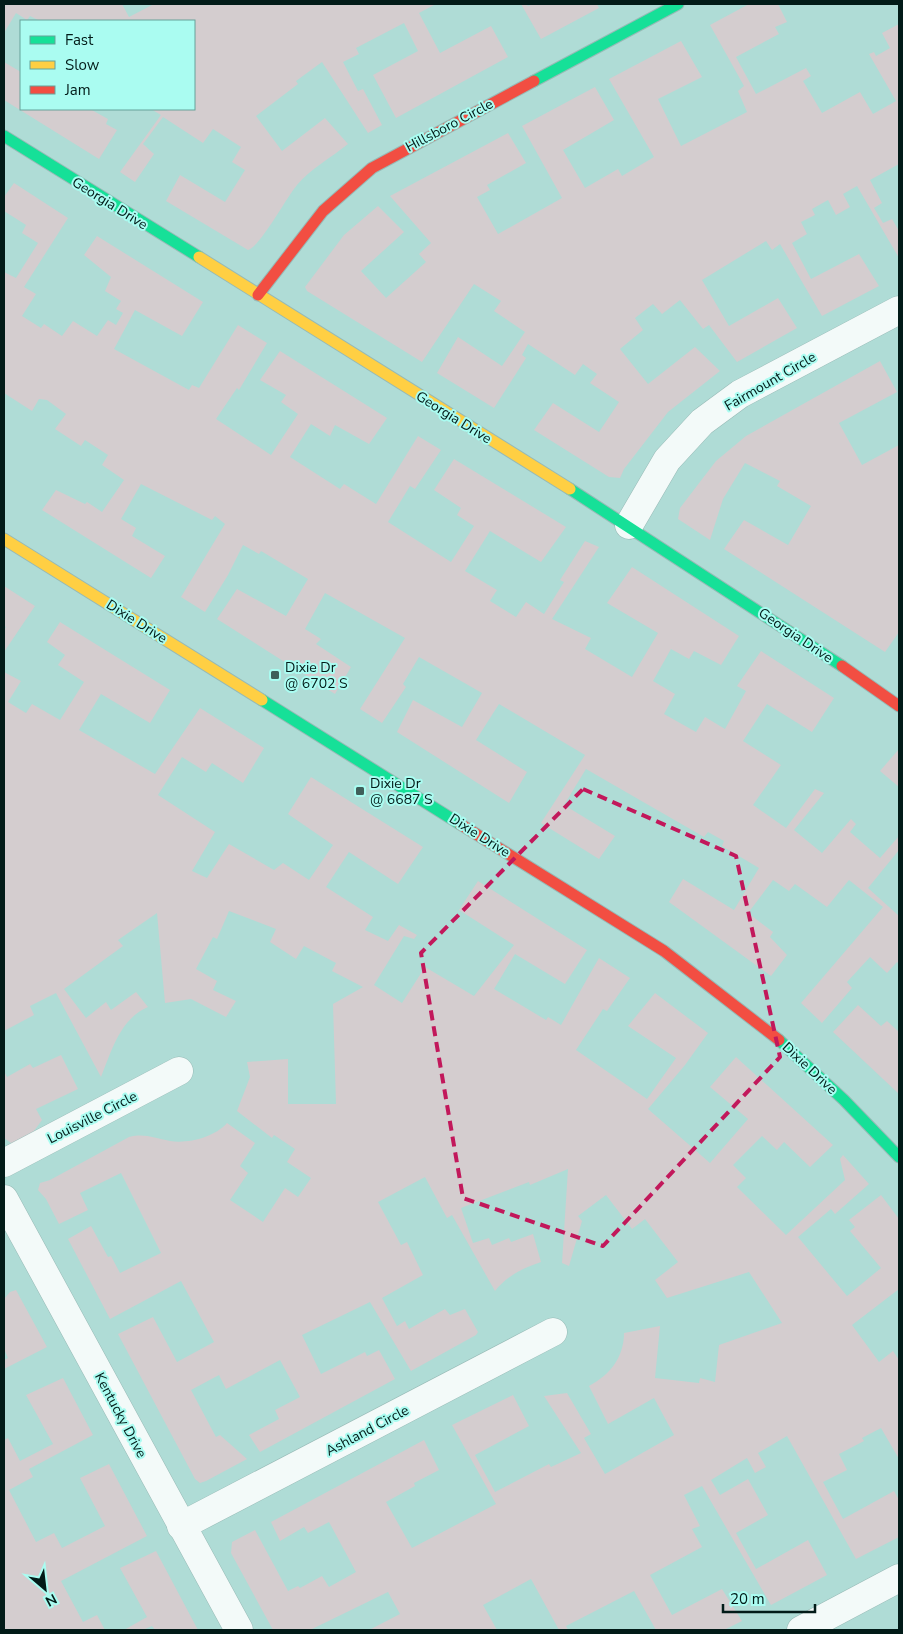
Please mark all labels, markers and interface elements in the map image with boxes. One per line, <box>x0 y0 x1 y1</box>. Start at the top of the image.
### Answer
legend <box>20 20 195 110</box>
text: Fast <box>65 30 94 50</box>
text: Slow <box>65 55 100 75</box>
text: Jam <box>64 80 91 100</box>
street label: Hillsboro Circle <box>402 94 496 157</box>
street label: Georgia Drive <box>68 173 151 234</box>
street label: Fairmount Circle <box>721 348 819 415</box>
street label: Georgia Drive <box>412 387 495 448</box>
street label: Dixie Drive <box>103 595 171 648</box>
street label: Georgia Drive <box>755 603 837 667</box>
place label: Dixie Dr @ 6702 S <box>285 658 348 693</box>
marker: Dixie Dr @ 6702 S <box>269 669 281 681</box>
place label: Dixie Dr @ 6687 S <box>370 774 433 809</box>
marker: Dixie Dr @ 6687 S <box>354 785 366 797</box>
street label: Dixie Drive <box>446 809 514 862</box>
street label: Dixie Drive <box>778 1038 841 1099</box>
street label: Louisville Circle <box>44 1087 140 1148</box>
street label: Kentucky Drive <box>90 1369 151 1461</box>
street label: Ashland Circle <box>322 1401 412 1460</box>
north arrow <box>20 1564 70 1614</box>
scale bar <box>723 1582 816 1614</box>
text: N <box>42 1589 60 1611</box>
text: 20 m <box>730 1589 765 1609</box>

